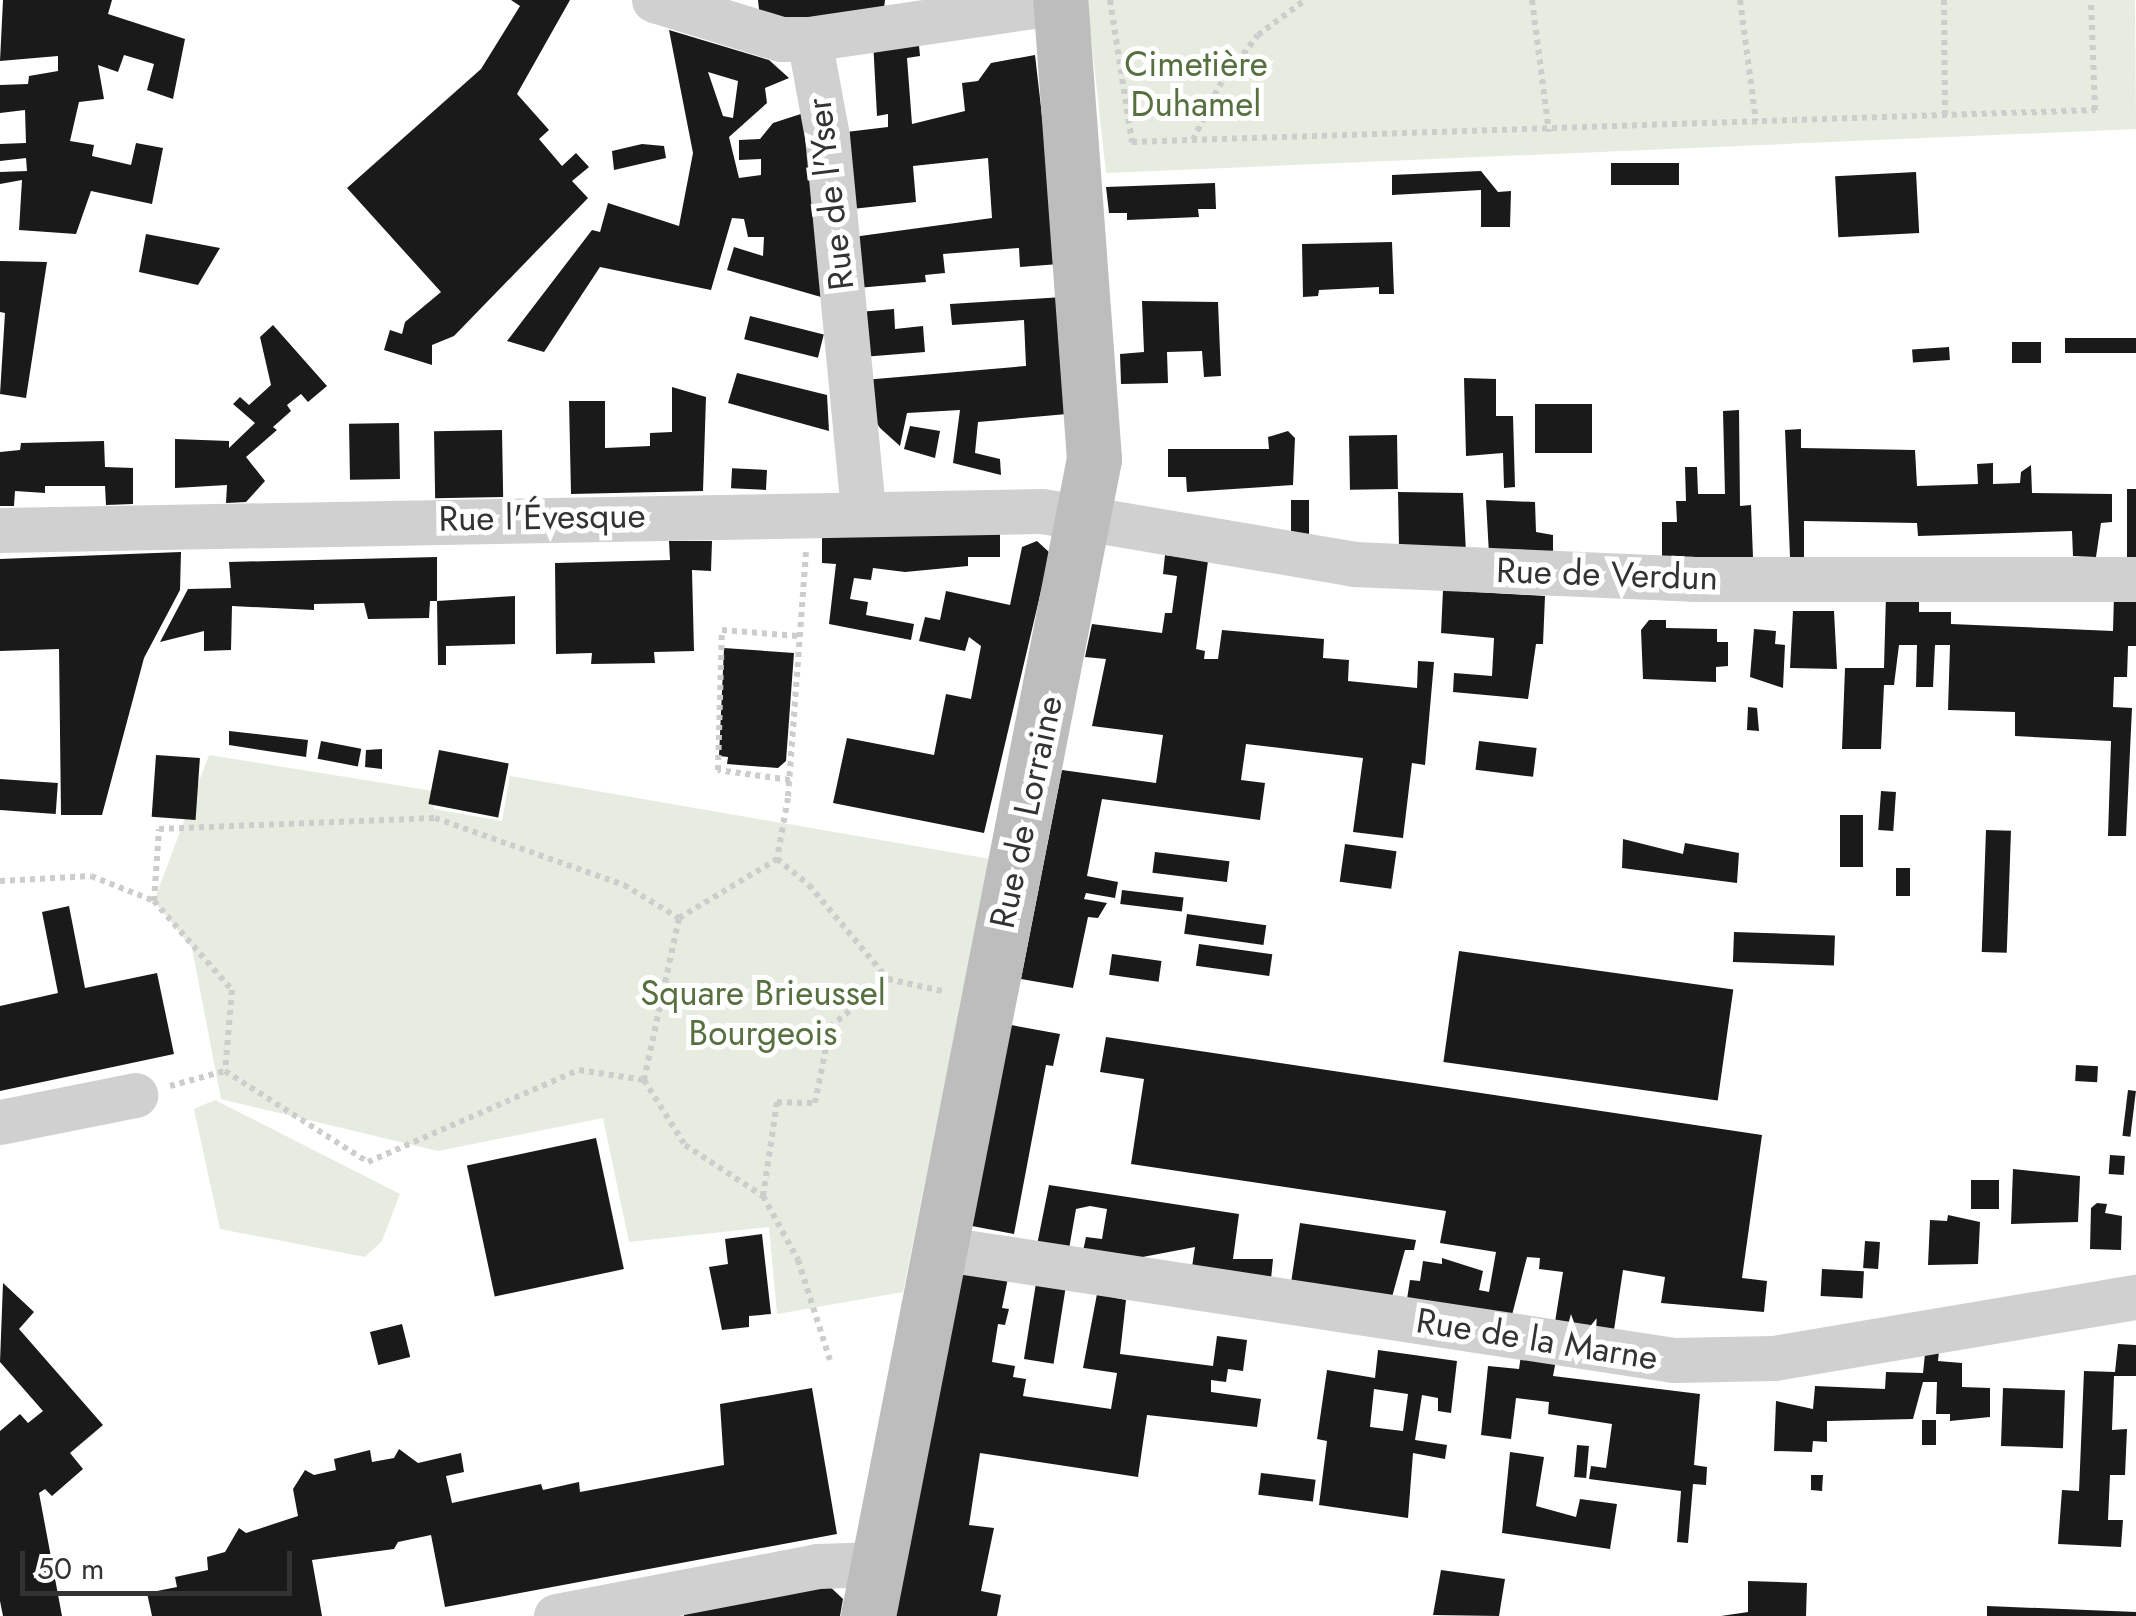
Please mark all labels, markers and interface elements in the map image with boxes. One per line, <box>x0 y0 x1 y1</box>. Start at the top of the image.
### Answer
park label: Cimetière Duhamel <box>1124 43 1268 125</box>
street label: Rue de l'Yser <box>797 96 863 292</box>
street label: Rue l'Évesque <box>438 494 646 540</box>
street label: Rue de Verdun <box>1495 549 1719 599</box>
street label: Rue de Lorraine <box>981 692 1071 932</box>
park label: Square Brieussel Bourgeois <box>640 972 886 1054</box>
street label: Rue de la Marne <box>1413 1299 1661 1379</box>
scale bar <box>25 1531 298 1593</box>
text: 50 m <box>37 1547 104 1590</box>

